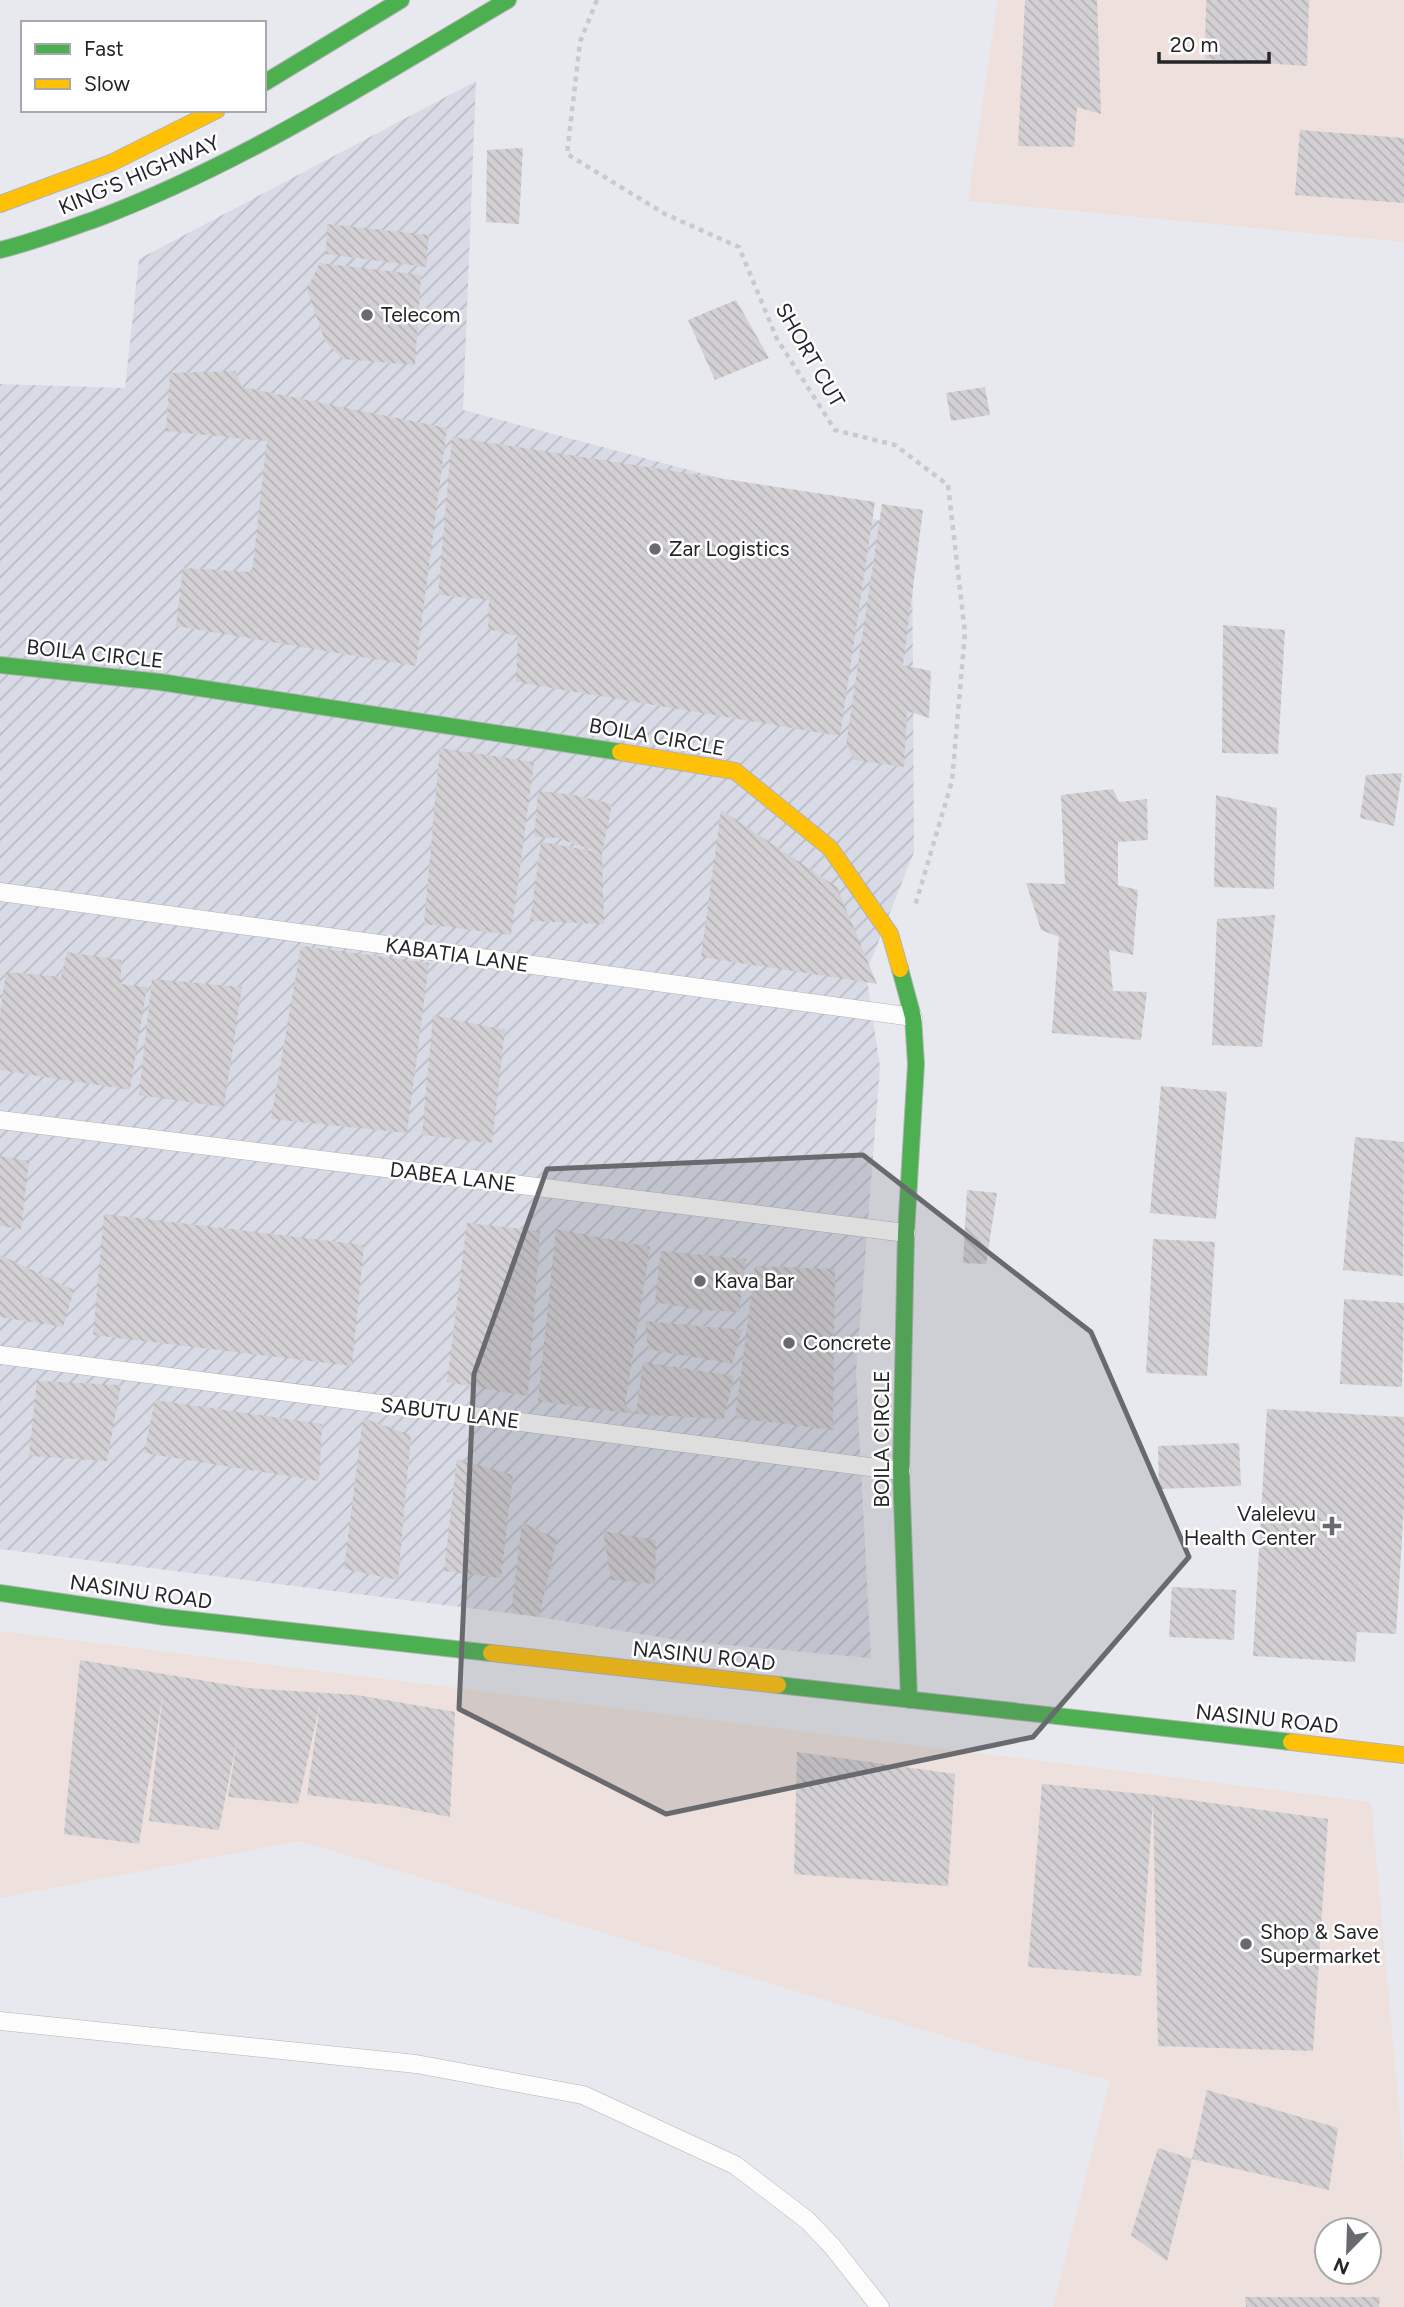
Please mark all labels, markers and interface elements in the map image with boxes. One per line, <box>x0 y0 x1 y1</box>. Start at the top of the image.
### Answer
legend <box>21 21 266 112</box>
scale bar <box>1159 21 1269 65</box>
text: 20 m <box>1170 32 1218 57</box>
text: Fast <box>84 36 124 61</box>
text: Slow <box>84 71 130 96</box>
street label: KING'S HIGHWAY <box>55 129 223 220</box>
street label: SHORT CUT <box>771 298 851 412</box>
place label: Telecom <box>381 302 460 327</box>
marker: Telecom <box>359 307 375 323</box>
place label: Zar Logistics <box>669 536 790 561</box>
marker: Zar Logistics <box>647 541 663 557</box>
street label: BOILA CIRCLE <box>25 634 165 673</box>
street label: BOILA CIRCLE <box>587 712 727 761</box>
street label: KABATIA LANE <box>384 932 530 977</box>
street label: DABEA LANE <box>388 1156 518 1197</box>
place label: Kava Bar <box>714 1268 794 1293</box>
marker: Kava Bar <box>692 1273 708 1289</box>
place label: Concrete <box>803 1330 891 1355</box>
marker: Concrete <box>781 1335 797 1351</box>
street label: BOILA CIRCLE <box>869 1370 894 1508</box>
street label: SABUTU LANE <box>379 1392 521 1433</box>
place label: Valelevu Health Center <box>1184 1501 1316 1550</box>
marker: Valelevu Health Center <box>1322 1516 1342 1536</box>
street label: NASINU ROAD <box>68 1569 214 1614</box>
street label: NASINU ROAD <box>631 1636 777 1675</box>
street label: NASINU ROAD <box>1194 1699 1340 1738</box>
place label: Shop & Save Supermarket <box>1260 1919 1381 1968</box>
marker: Shop & Save Supermarket <box>1238 1936 1254 1952</box>
north arrow <box>1313 2216 1383 2286</box>
text: N <box>1330 2253 1353 2280</box>

